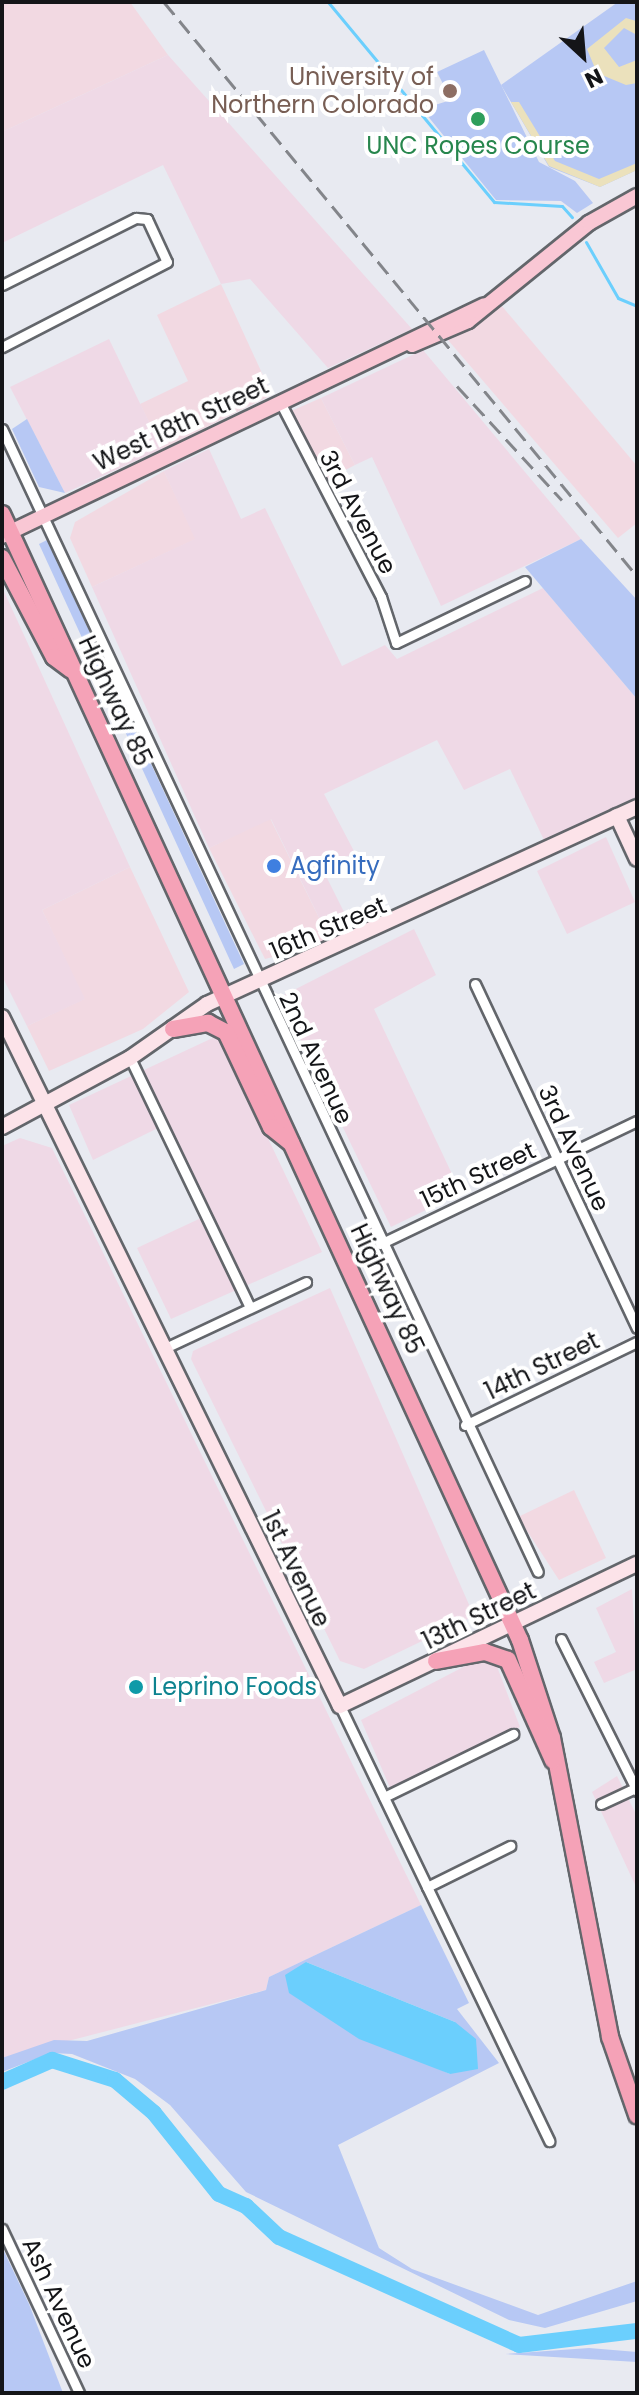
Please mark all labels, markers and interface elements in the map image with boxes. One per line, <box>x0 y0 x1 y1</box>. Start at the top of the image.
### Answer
north arrow <box>543 16 623 96</box>
text: N <box>580 60 608 96</box>
place label: University of Northern Colorado <box>211 63 434 119</box>
marker: University of Northern Colorado <box>441 82 459 100</box>
marker: UNC Ropes Course <box>469 110 487 128</box>
place label: UNC Ropes Course <box>366 132 590 160</box>
street label: West 18th Street <box>89 371 273 477</box>
street label: 3rd Avenue <box>313 445 403 579</box>
street label: Highway 85 <box>72 631 158 771</box>
place label: Agfinity <box>290 852 380 880</box>
marker: Agfinity <box>265 857 283 875</box>
street label: 16th Street <box>265 891 391 965</box>
street label: 2nd Avenue <box>273 988 359 1128</box>
street label: 3rd Avenue <box>532 1080 616 1216</box>
street label: 15th Street <box>416 1136 540 1214</box>
street label: Highway 85 <box>344 1219 430 1359</box>
street label: 14th Street <box>480 1326 604 1406</box>
street label: 1st Avenue <box>256 1506 336 1632</box>
street label: 13th Street <box>418 1576 540 1656</box>
place label: Leprino Foods <box>152 1673 317 1701</box>
marker: Leprino Foods <box>127 1678 145 1696</box>
street label: Ash Avenue <box>16 2233 102 2373</box>

